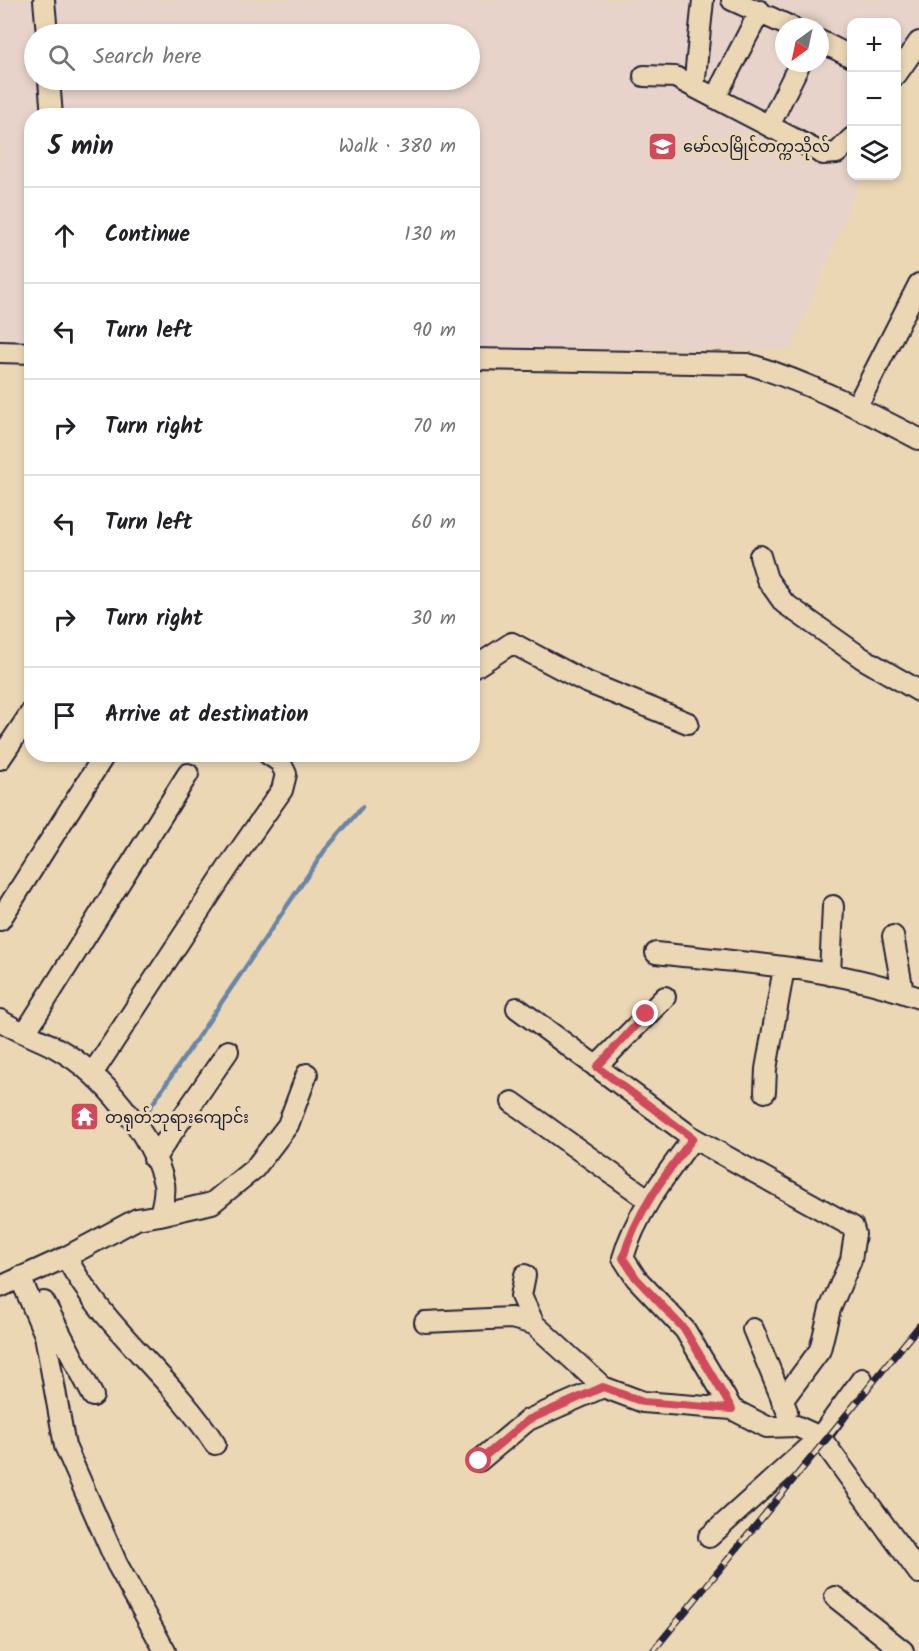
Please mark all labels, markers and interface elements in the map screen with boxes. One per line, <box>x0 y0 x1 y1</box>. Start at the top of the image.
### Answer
north arrow <box>775 18 829 72</box>
map controls <box>847 18 901 180</box>
button: + <box>847 18 901 72</box>
search box <box>24 24 480 90</box>
text: Search here <box>93 40 201 75</box>
icon: search <box>45 41 78 74</box>
button: − <box>847 72 901 126</box>
text: 5 min <box>48 126 114 168</box>
button: layers <box>847 126 901 180</box>
school or university icon: မော်လမြိုင်တက္ကသိုလ် <box>646 130 678 162</box>
text: Walk · 380 m <box>339 131 456 163</box>
place label: မော်လမြိုင်တက္ကသိုလ် <box>683 135 830 161</box>
text: Continue <box>105 218 190 253</box>
icon: ahead <box>48 219 81 252</box>
text: 130 m <box>404 219 456 251</box>
text: Turn left <box>105 314 192 349</box>
icon: left <box>48 315 81 348</box>
text: 90 m <box>412 315 456 347</box>
text: Turn right <box>105 410 203 445</box>
icon: right <box>48 411 81 444</box>
text: 70 m <box>413 411 456 443</box>
text: Turn left <box>105 506 192 541</box>
icon: left <box>48 507 81 540</box>
text: 60 m <box>411 507 456 539</box>
text: Turn right <box>105 602 203 637</box>
icon: right <box>48 603 81 636</box>
text: 30 m <box>411 603 456 635</box>
text: Arrive at destination <box>105 698 308 733</box>
icon: arrive <box>48 699 81 732</box>
route end <box>632 1000 658 1026</box>
temple icon: တရုတ်ဘုရားကျောင်း <box>68 1101 100 1133</box>
place label: တရုတ်ဘုရားကျောင်း <box>105 1106 249 1132</box>
route start <box>465 1447 491 1473</box>

